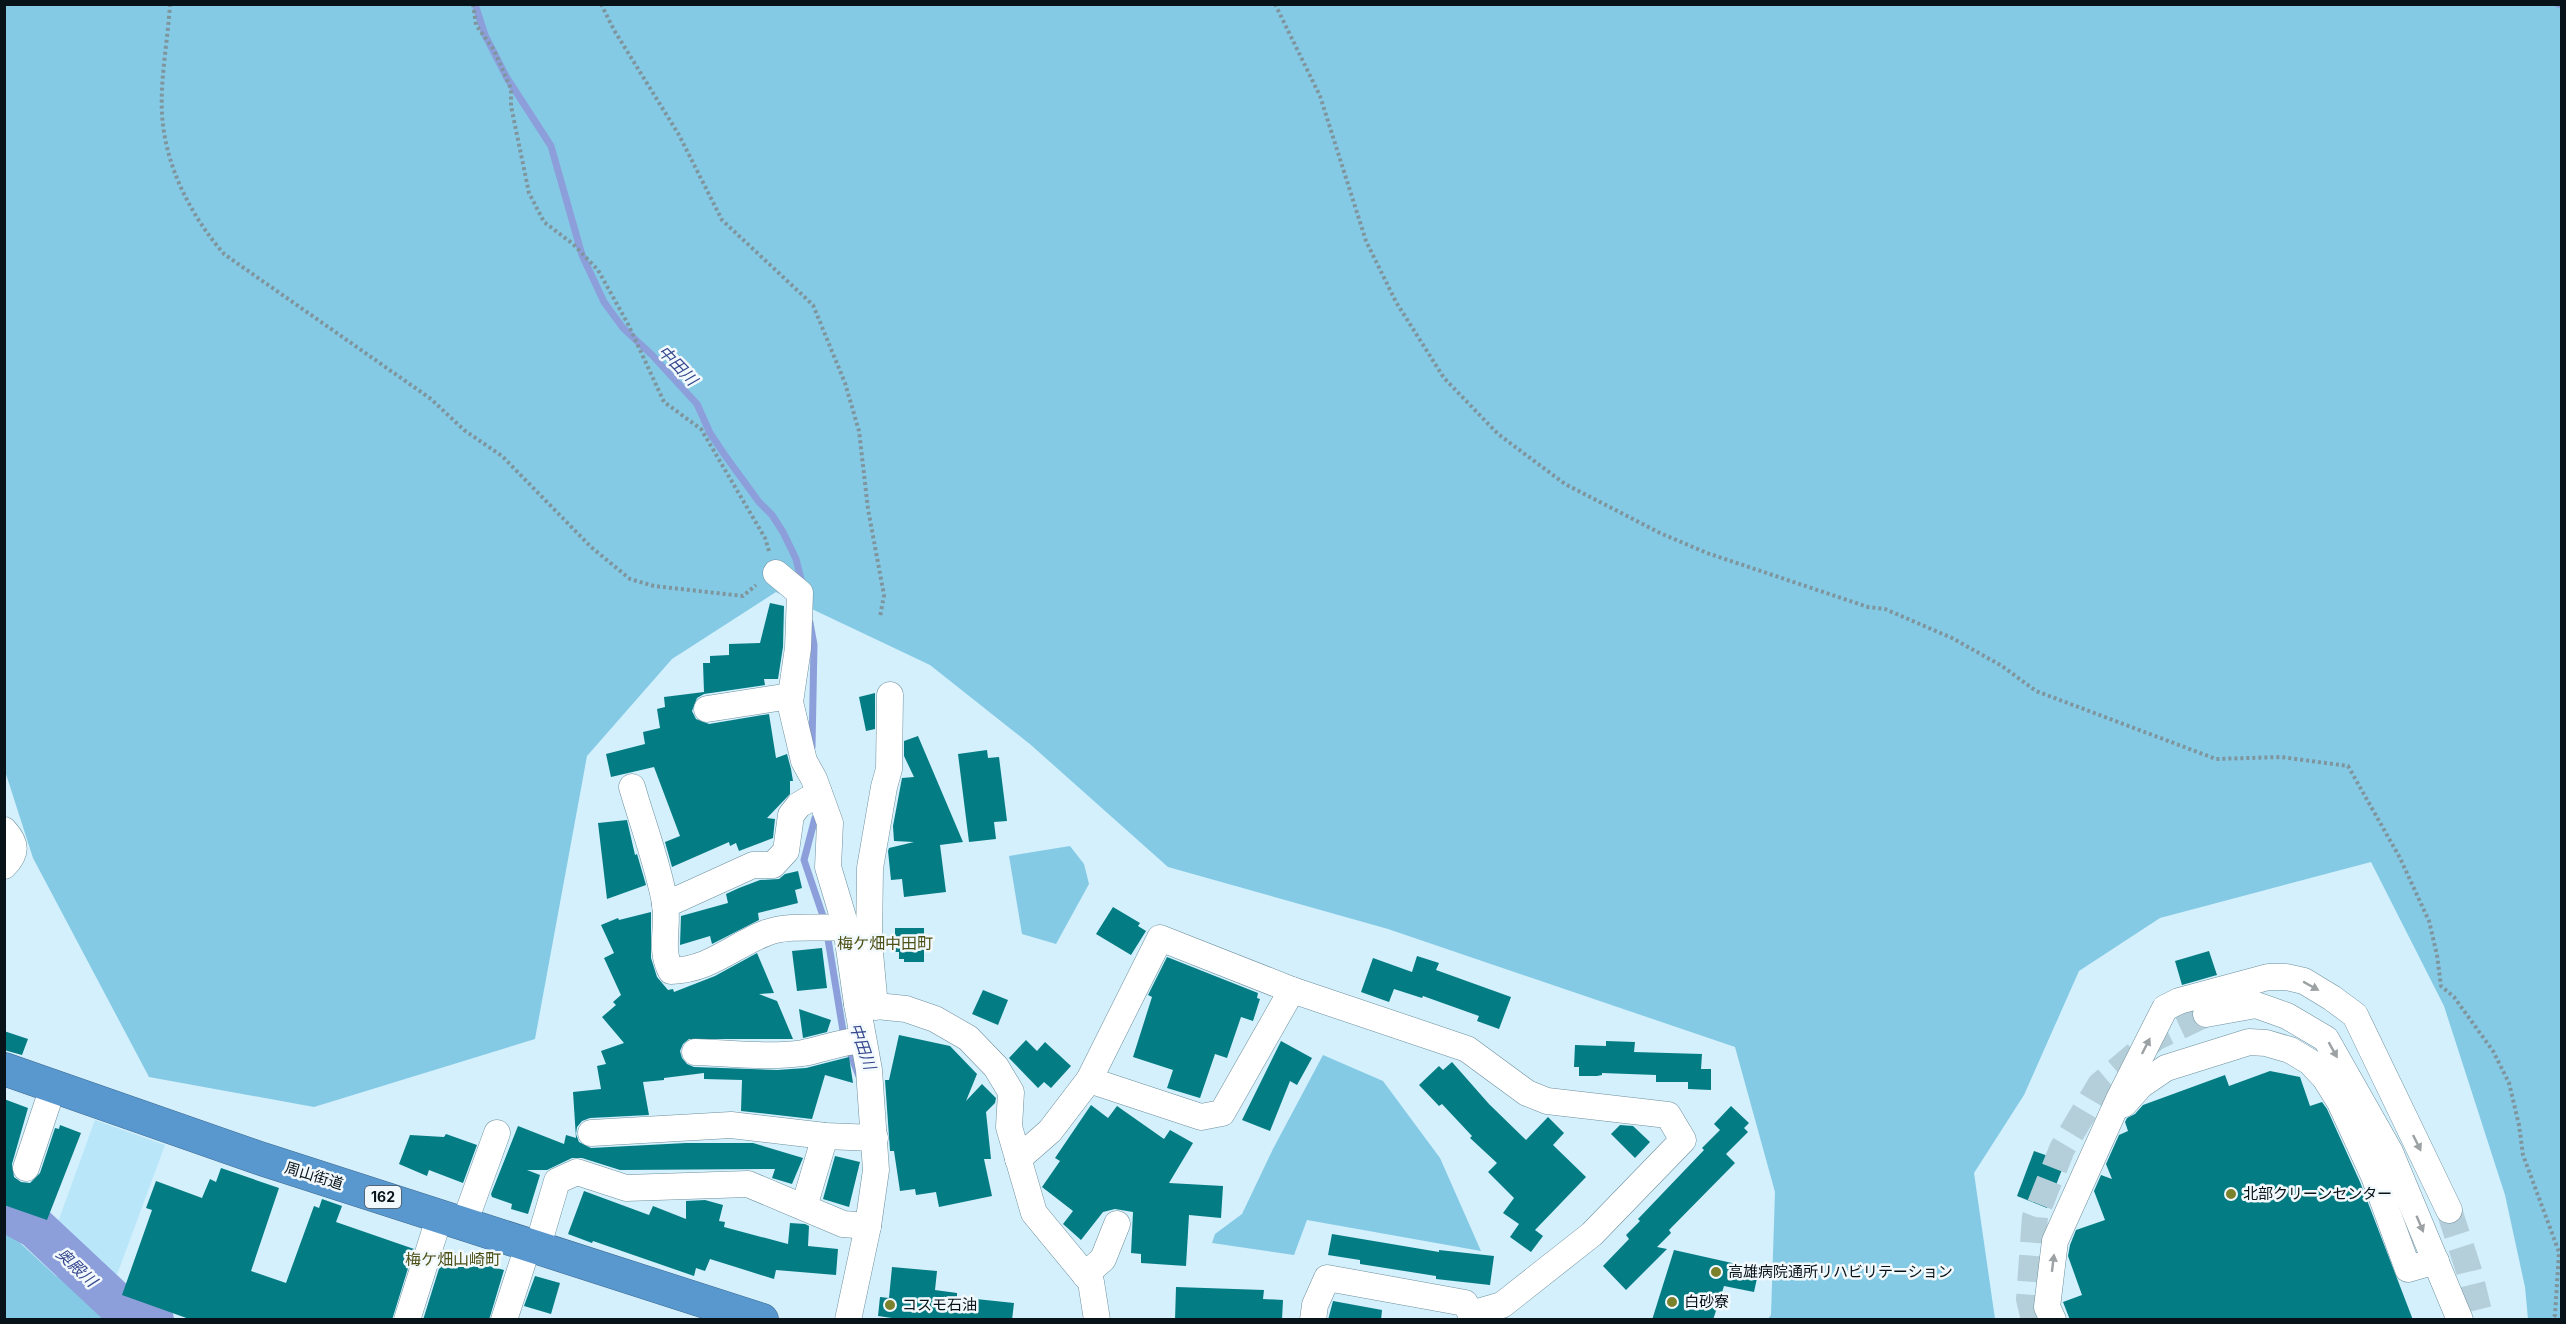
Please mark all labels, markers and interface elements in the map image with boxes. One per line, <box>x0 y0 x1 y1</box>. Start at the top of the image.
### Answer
water label: 中田川 <box>654 341 703 391</box>
district label: 梅ケ畑中田町 <box>837 933 933 953</box>
one-way arrow <box>2303 981 2320 991</box>
water label: 中田川 <box>846 1020 881 1074</box>
one-way arrow <box>2140 1037 2150 1055</box>
one-way arrow <box>2328 1042 2338 1059</box>
one-way arrow <box>2413 1134 2422 1151</box>
street label: 周山街道 <box>283 1158 346 1193</box>
place label: 北部クリーンセンター <box>2243 1184 2392 1203</box>
road number: 162 <box>365 1186 401 1208</box>
marker: 北部クリーンセンター <box>2224 1187 2238 1201</box>
one-way arrow <box>2415 1216 2425 1234</box>
water label: 奥殿川 <box>53 1243 103 1292</box>
district label: 梅ケ畑山崎町 <box>405 1249 501 1269</box>
one-way arrow <box>2048 1253 2057 1272</box>
place label: 高雄病院通所リハビリテーション <box>1728 1262 1953 1281</box>
marker: 高雄病院通所リハビリテーション <box>1709 1265 1723 1279</box>
place label: 白砂寮 <box>1684 1292 1729 1311</box>
place label: コスモ石油 <box>902 1295 977 1314</box>
marker: 白砂寮 <box>1665 1295 1679 1309</box>
marker: コスモ石油 <box>883 1298 897 1312</box>

